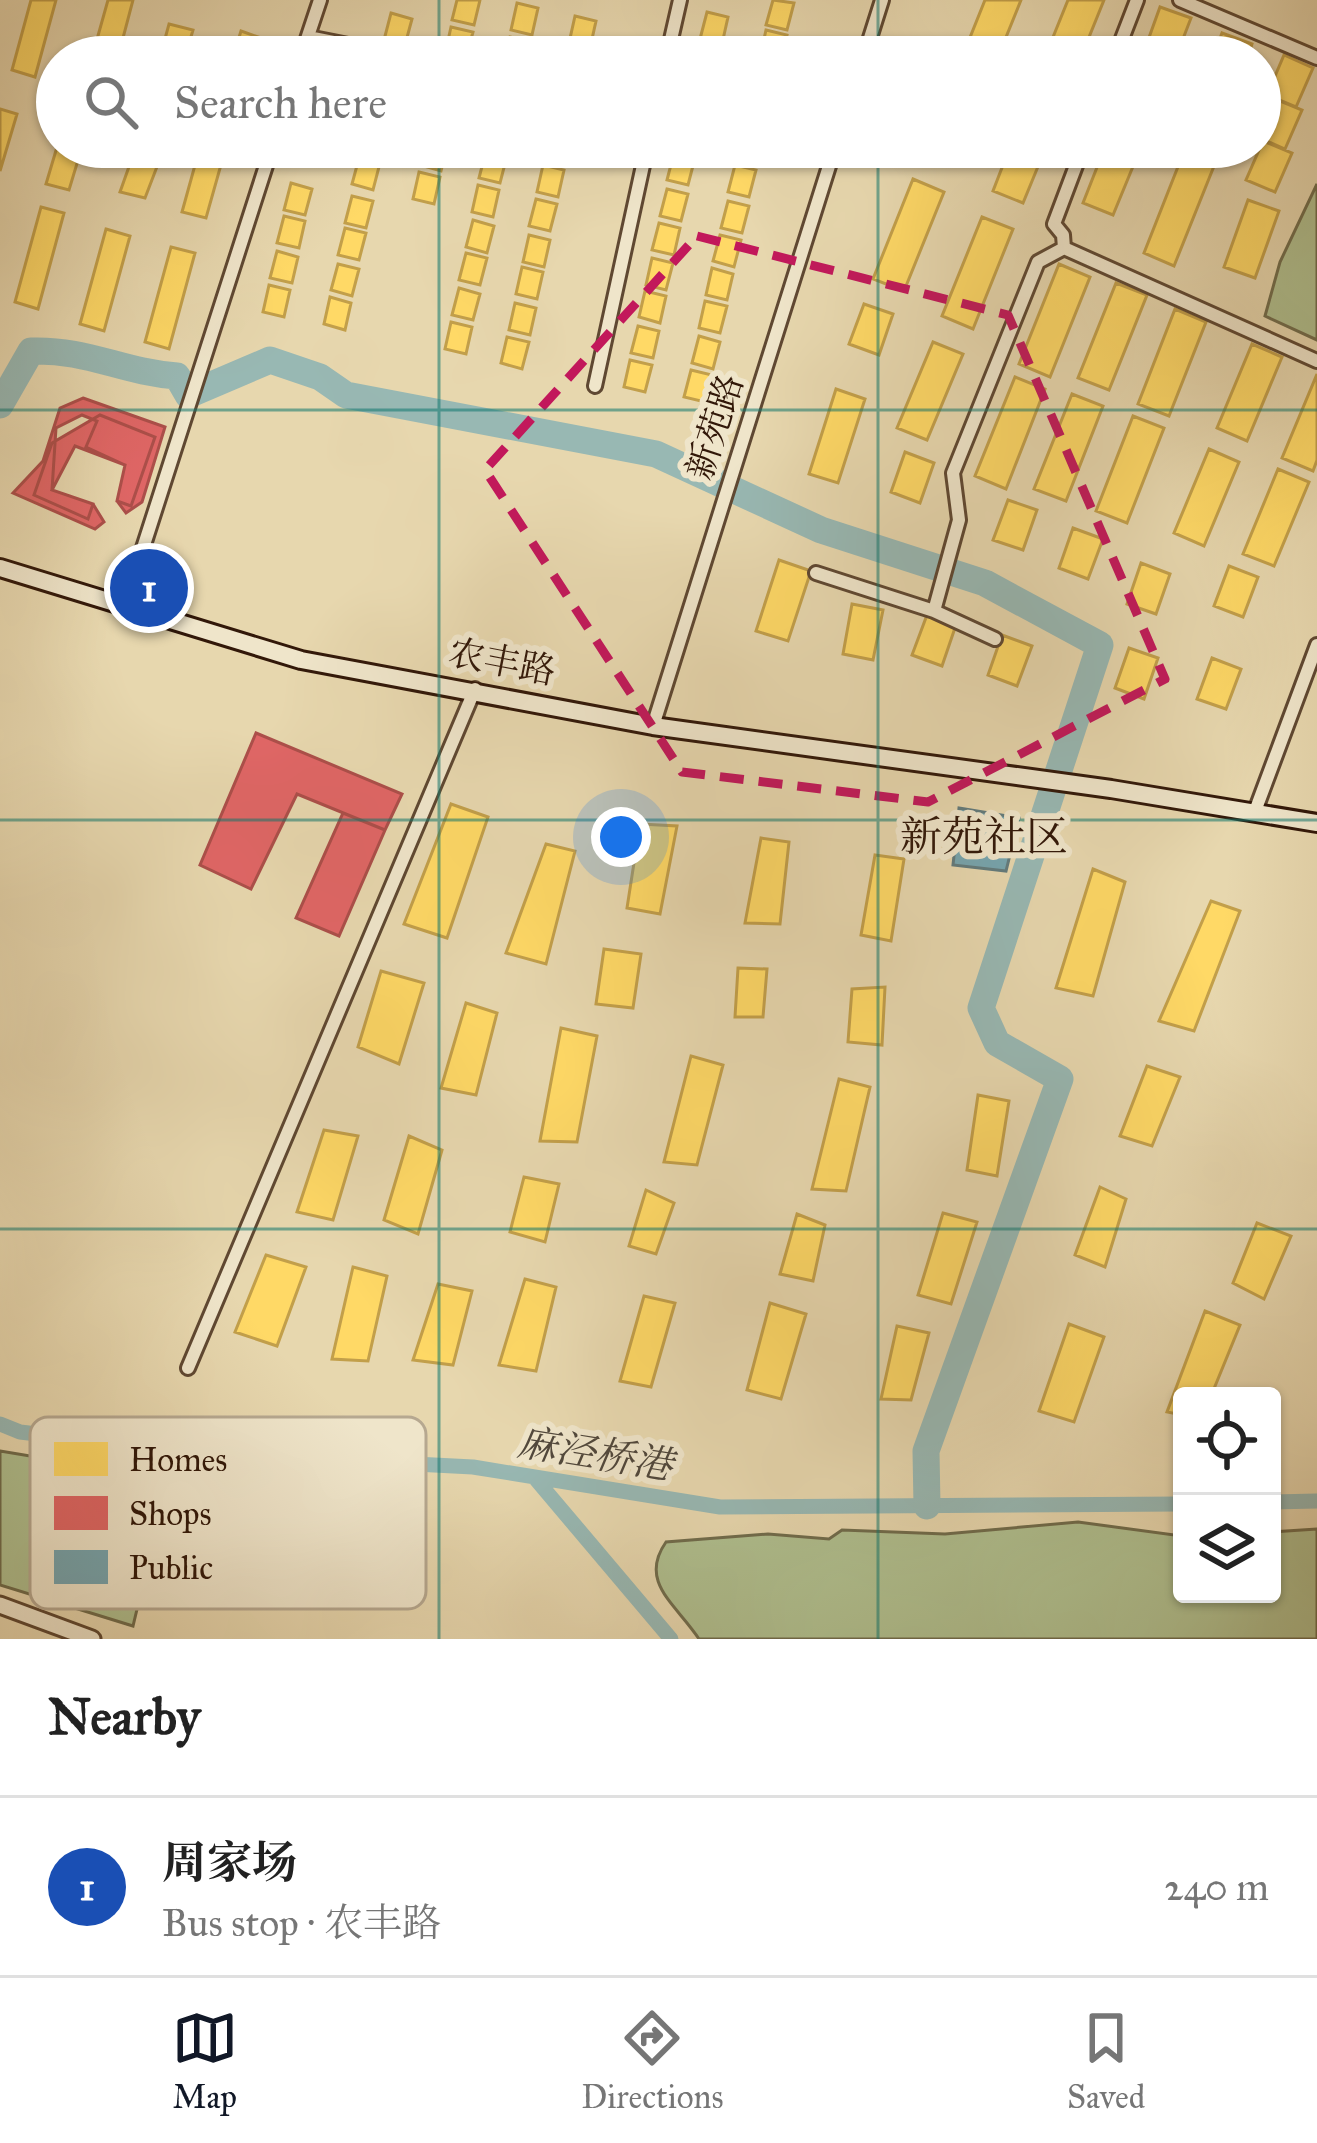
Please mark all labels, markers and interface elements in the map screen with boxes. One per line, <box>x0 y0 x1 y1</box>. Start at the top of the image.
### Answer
search box <box>36 36 1281 168</box>
icon: search <box>78 69 144 135</box>
text: Search here <box>174 75 387 130</box>
street label: 新苑路 <box>677 369 753 485</box>
pin: 1 <box>110 543 188 633</box>
street label: 农丰路 <box>445 630 559 694</box>
your location <box>591 807 651 867</box>
district label: 新苑社区 <box>900 811 1068 863</box>
map controls <box>1173 1387 1281 1603</box>
button: locate <box>1173 1387 1281 1495</box>
legend <box>30 1417 426 1609</box>
water label: 麻泾桥港 <box>514 1418 681 1491</box>
text: Homes <box>129 1440 227 1480</box>
text: Shops <box>129 1494 212 1534</box>
button: layers <box>1173 1495 1281 1603</box>
text: Public <box>129 1548 213 1588</box>
text: Nearby <box>48 1686 200 1748</box>
text: 周家场 <box>162 1835 297 1890</box>
text: 1 <box>79 1863 95 1911</box>
text: 240 m <box>1164 1863 1269 1911</box>
text: Bus stop · 农丰路 <box>162 1899 441 1947</box>
tab: Map <box>172 2005 238 2117</box>
tab: Directions <box>581 2005 723 2117</box>
tab: Saved <box>1067 2005 1145 2117</box>

